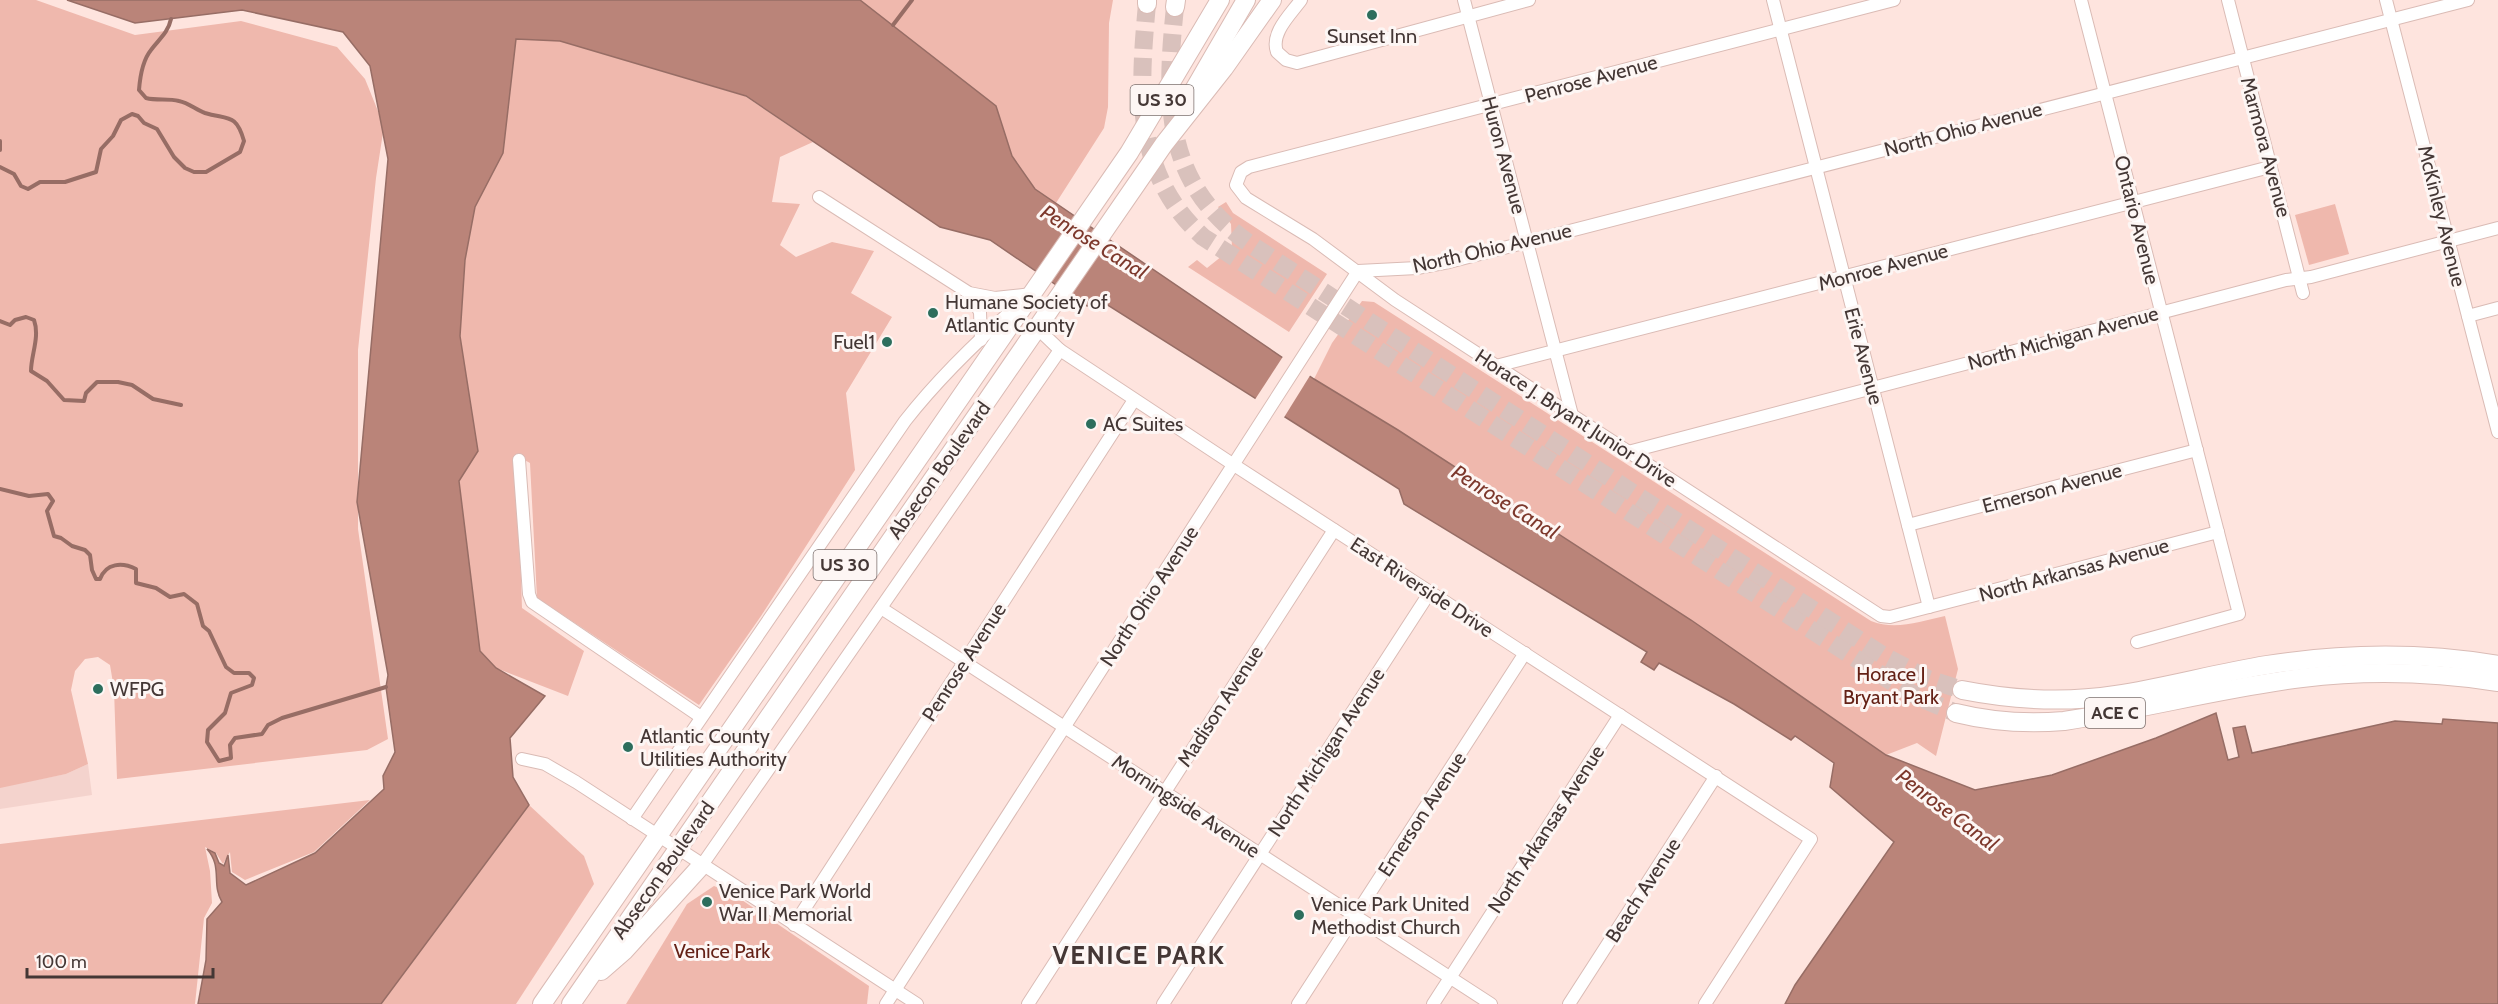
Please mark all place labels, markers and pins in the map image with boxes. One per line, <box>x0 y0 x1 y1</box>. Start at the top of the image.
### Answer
marker: Sunset Inn <box>1365 8 1379 22</box>
place label: Sunset Inn <box>1327 24 1417 48</box>
place label: Humane Society of Atlantic County <box>945 290 1108 337</box>
marker: Humane Society of Atlantic County <box>926 306 940 320</box>
place label: Fuel1 <box>833 330 875 354</box>
marker: Fuel1 <box>880 335 894 349</box>
place label: AC Suites <box>1103 412 1183 436</box>
marker: AC Suites <box>1084 417 1098 431</box>
place label: WFPG <box>110 677 164 701</box>
marker: WFPG <box>91 682 105 696</box>
place label: Atlantic County Utilities Authority <box>640 724 787 771</box>
marker: Atlantic County Utilities Authority <box>621 740 635 754</box>
place label: Venice Park World War II Memorial <box>719 879 871 926</box>
place label: Venice Park United Methodist Church <box>1311 892 1469 939</box>
marker: Venice Park World War II Memorial <box>700 895 714 909</box>
marker: Venice Park United Methodist Church <box>1292 908 1306 922</box>

